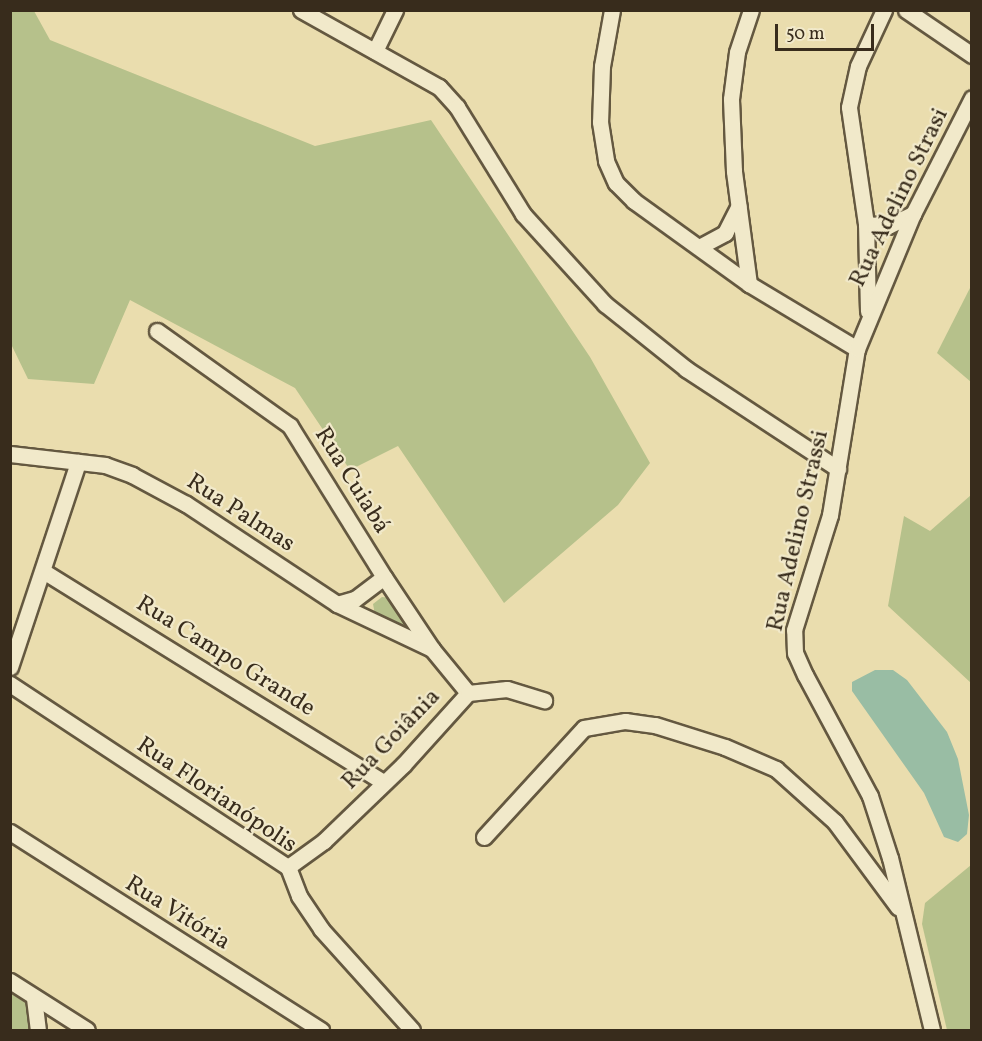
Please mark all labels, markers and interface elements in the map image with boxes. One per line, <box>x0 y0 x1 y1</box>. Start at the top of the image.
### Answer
scale bar <box>778 12 877 50</box>
text: 50 m <box>786 22 825 47</box>
street label: Rua Adelino Strasi <box>844 104 956 292</box>
street label: Rua Cuiabá <box>307 422 395 540</box>
street label: Rua Adelino Strassi <box>762 428 836 634</box>
street label: Rua Palmas <box>180 468 300 560</box>
street label: Rua Campo Grande <box>130 590 320 724</box>
street label: Rua Goiânia <box>337 683 447 797</box>
street label: Rua Florianópolis <box>130 732 302 860</box>
street label: Rua Vitória <box>119 870 235 958</box>

